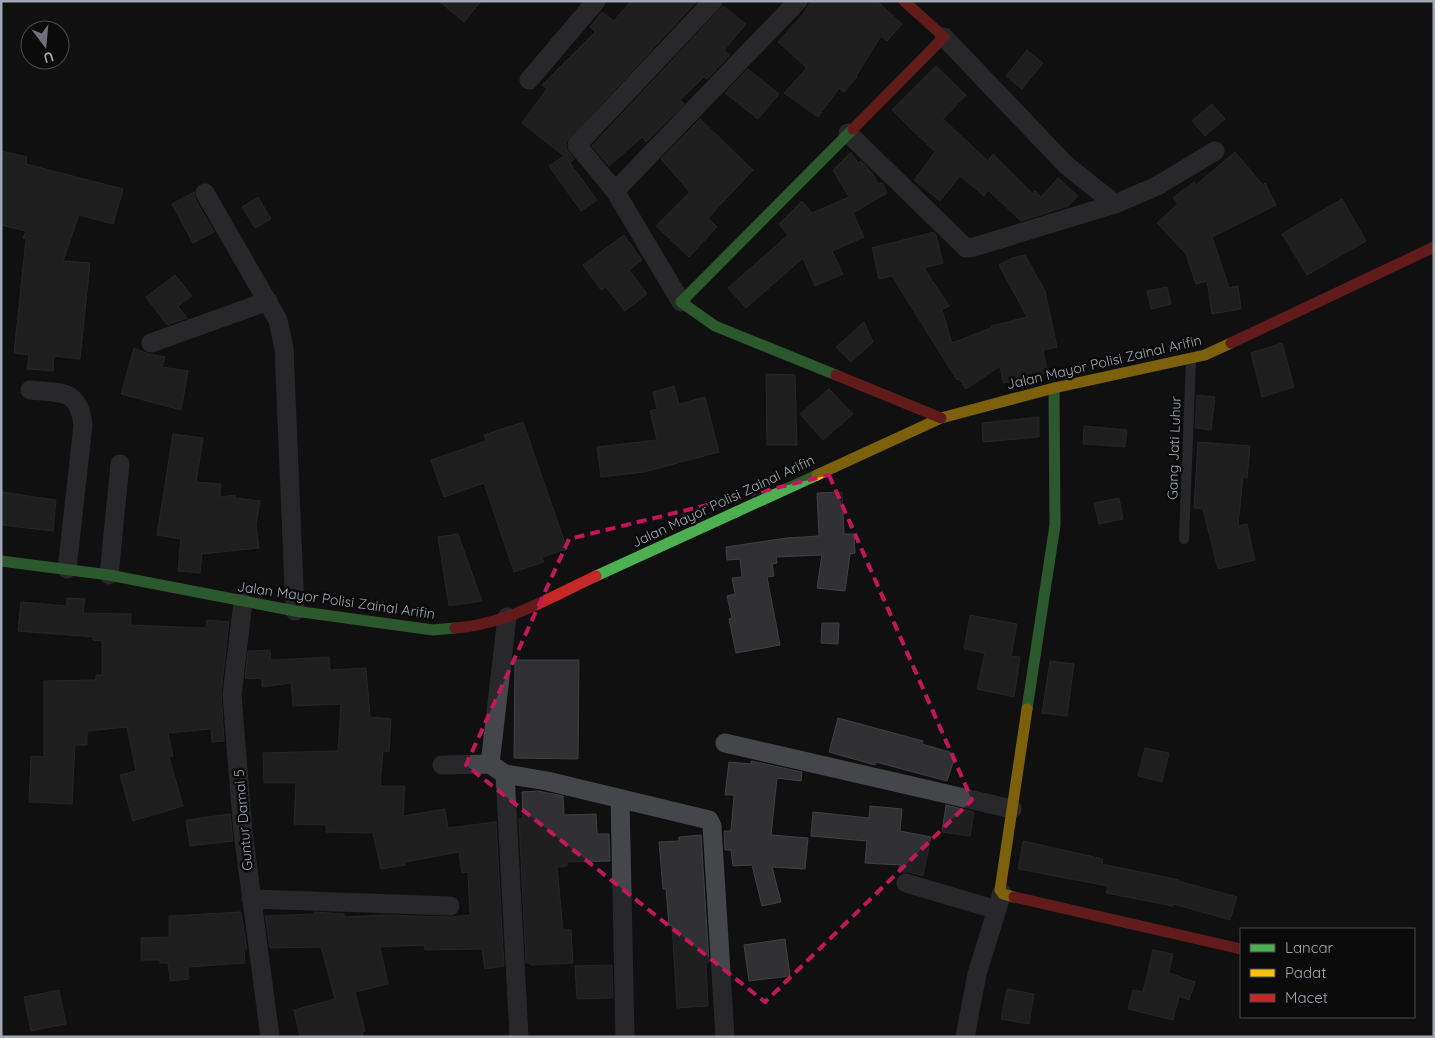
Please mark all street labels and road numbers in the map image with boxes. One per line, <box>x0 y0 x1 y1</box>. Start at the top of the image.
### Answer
street label: Jalan Mayor Polisi Zainal Arifin <box>1005 331 1203 393</box>
street label: Gang Jati Luhur <box>1163 395 1185 500</box>
street label: Jalan Mayor Polisi Zainal Arifin <box>629 451 817 551</box>
street label: Jalan Mayor Polisi Zainal Arifin <box>236 577 436 623</box>
street label: Guntur Damai 5 <box>230 768 256 872</box>

